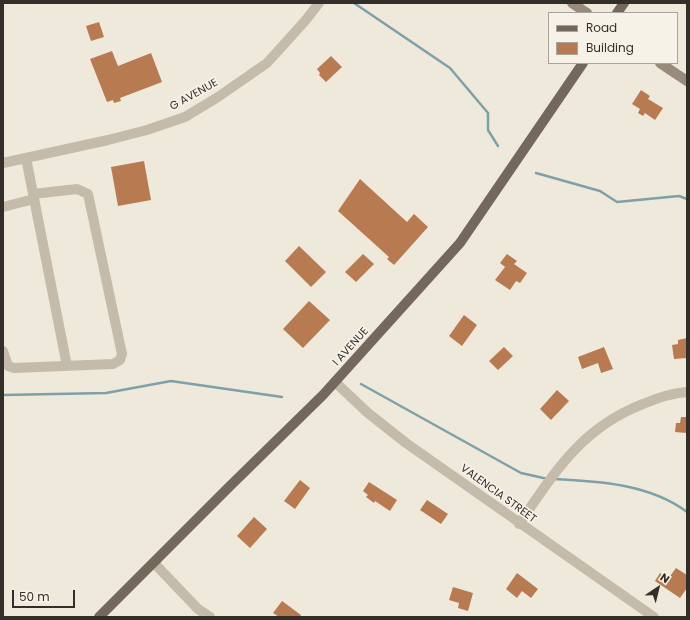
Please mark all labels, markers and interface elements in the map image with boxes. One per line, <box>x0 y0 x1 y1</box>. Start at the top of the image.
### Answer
legend <box>548 12 678 64</box>
text: Road <box>586 19 617 36</box>
text: Building <box>586 39 634 56</box>
street label: G AVENUE <box>168 76 220 114</box>
street label: I AVENUE <box>330 325 372 369</box>
street label: VALENCIA STREET <box>457 462 539 526</box>
north arrow <box>638 568 678 608</box>
text: N <box>657 569 673 587</box>
scale bar <box>14 582 77 608</box>
text: 50 m <box>19 588 50 605</box>

